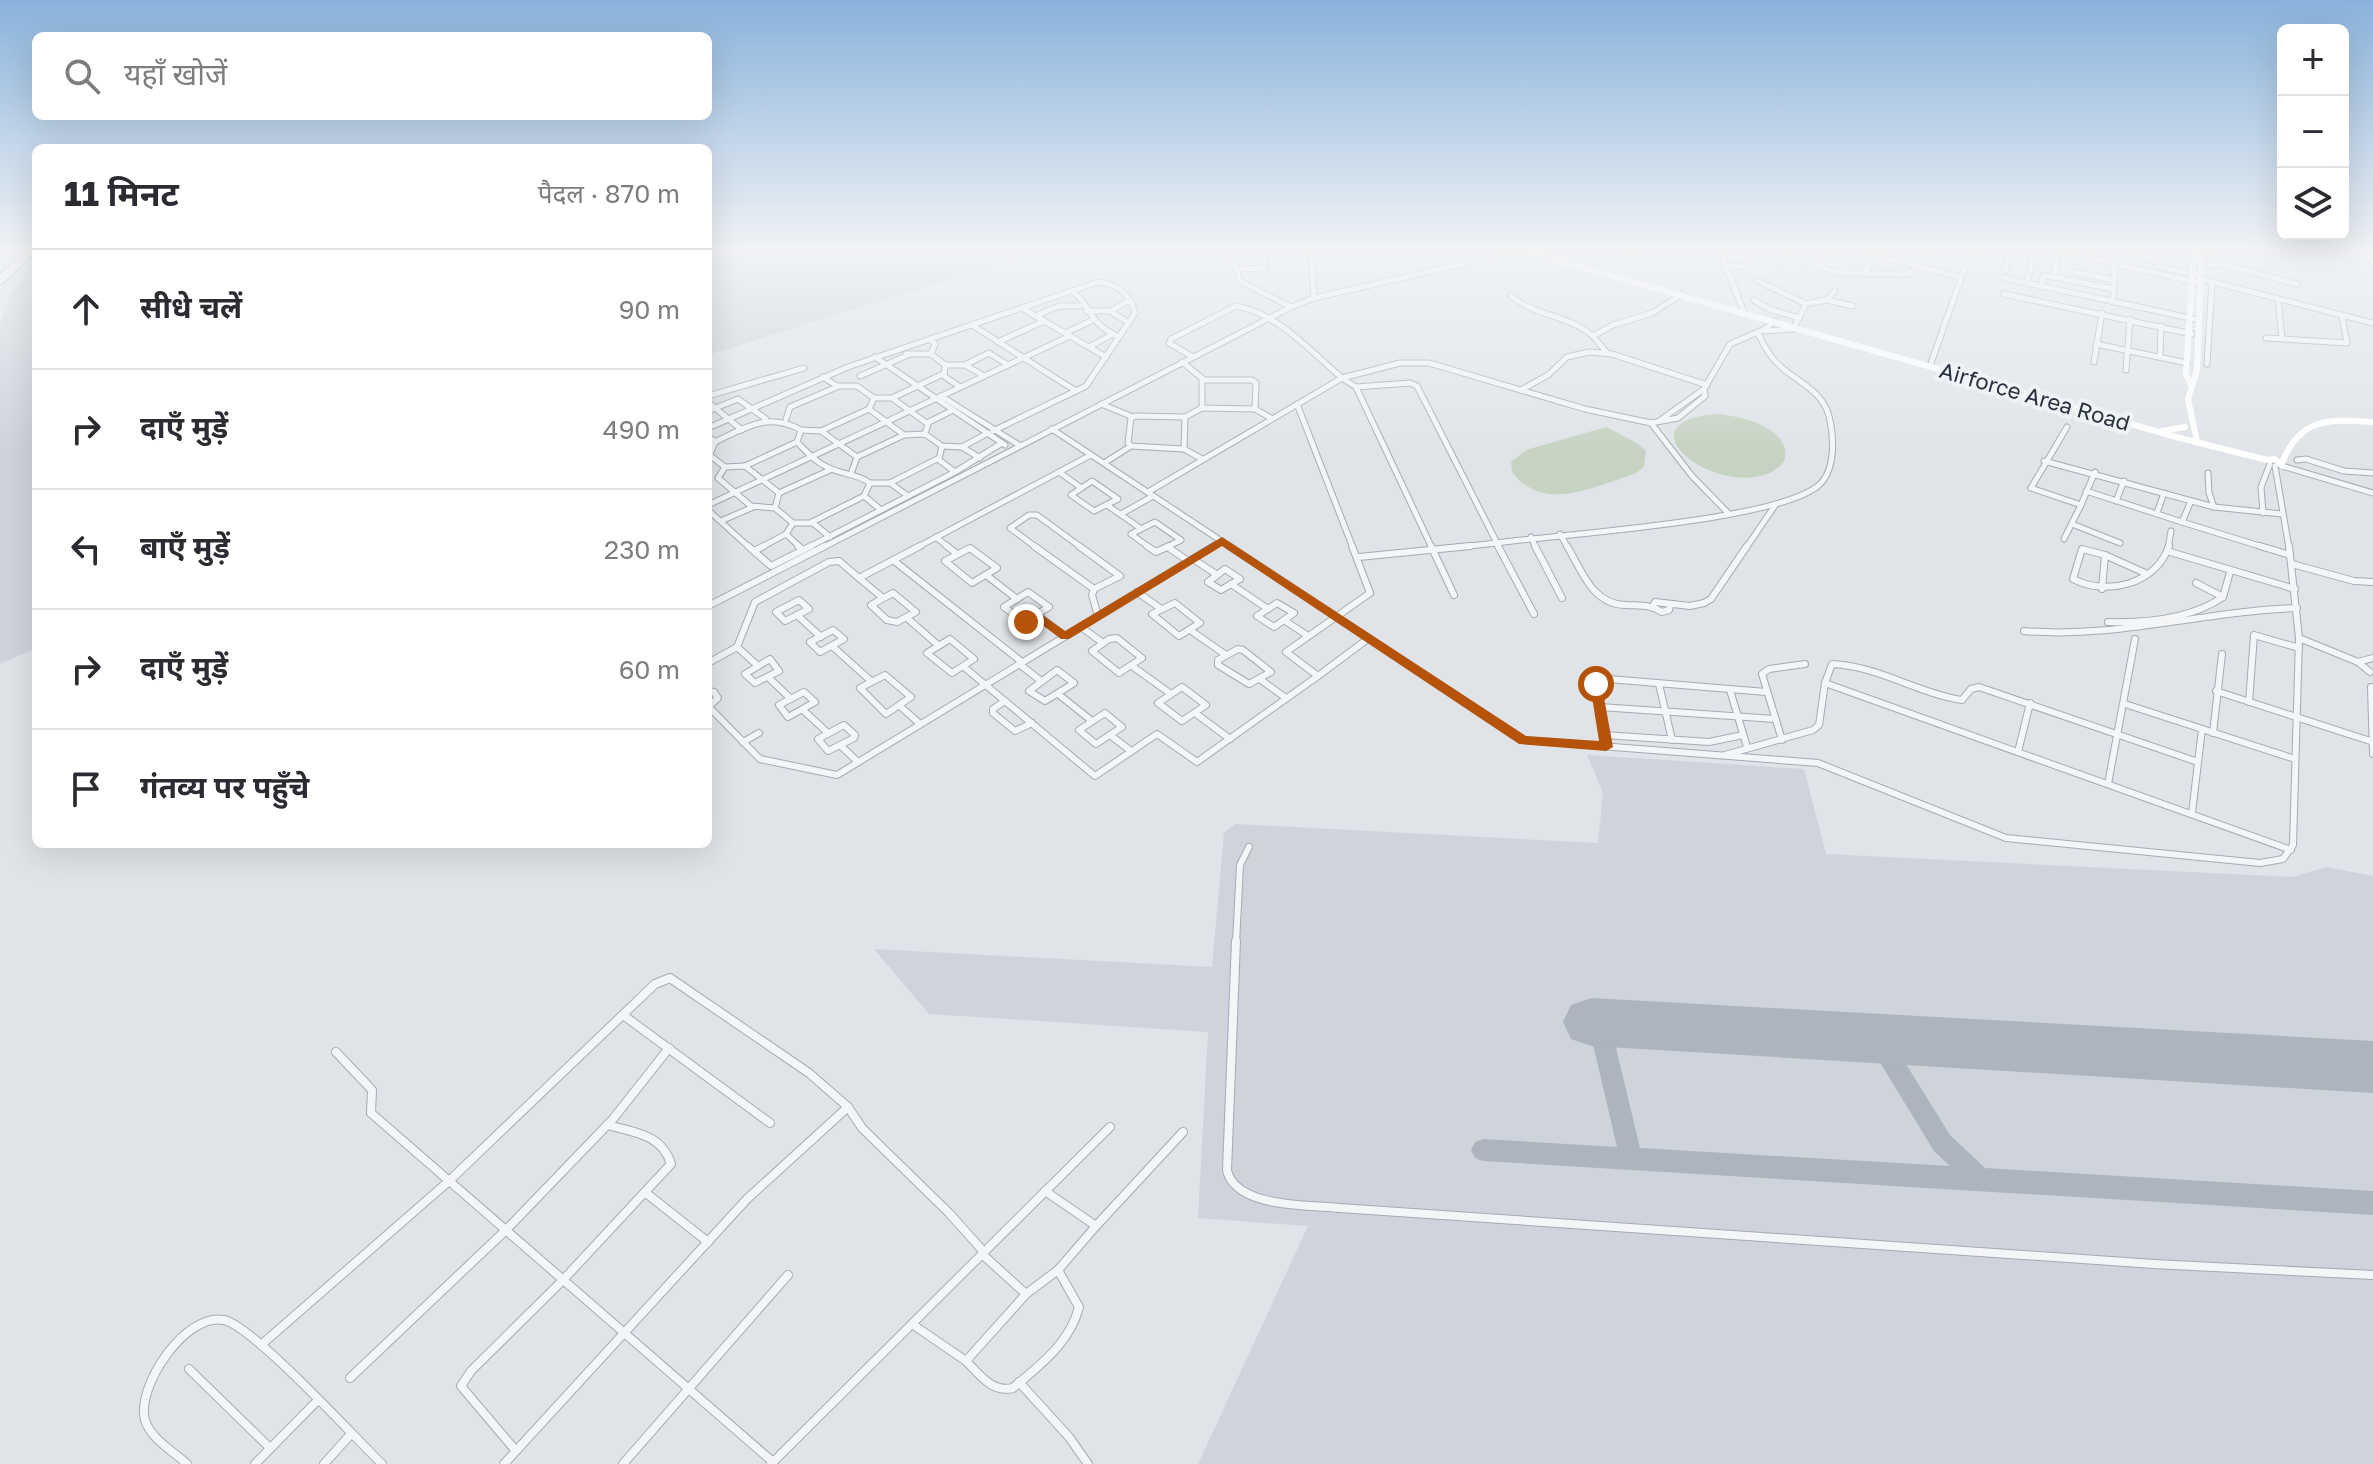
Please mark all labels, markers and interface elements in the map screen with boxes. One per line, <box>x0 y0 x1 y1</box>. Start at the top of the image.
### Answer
map controls <box>2277 24 2349 240</box>
button: + <box>2277 24 2349 96</box>
search box <box>32 32 712 120</box>
icon: search <box>60 54 104 98</box>
text: यहाँ खोजें <box>124 56 227 92</box>
button: − <box>2277 96 2349 168</box>
button: layers <box>2277 168 2349 240</box>
text: 11 मिनट <box>64 173 179 213</box>
text: पैदल · 870 m <box>538 178 680 209</box>
icon: ahead <box>64 287 108 331</box>
text: सीधे चलें <box>140 289 242 325</box>
text: 90 m <box>619 294 680 325</box>
street label: Airforce Area Road <box>1937 356 2133 436</box>
icon: right <box>64 407 108 451</box>
text: दाएँ मुड़ें <box>140 409 228 445</box>
text: 490 m <box>603 414 680 445</box>
icon: left <box>64 527 108 571</box>
text: बाएँ मुड़ें <box>140 529 230 565</box>
text: 230 m <box>604 534 680 565</box>
route end <box>1008 604 1044 640</box>
icon: right <box>64 647 108 691</box>
text: दाएँ मुड़ें <box>140 649 228 685</box>
text: 60 m <box>619 654 680 685</box>
route start <box>1578 666 1614 702</box>
icon: arrive <box>64 767 108 811</box>
text: गंतव्य पर पहुँचे <box>140 769 309 805</box>

